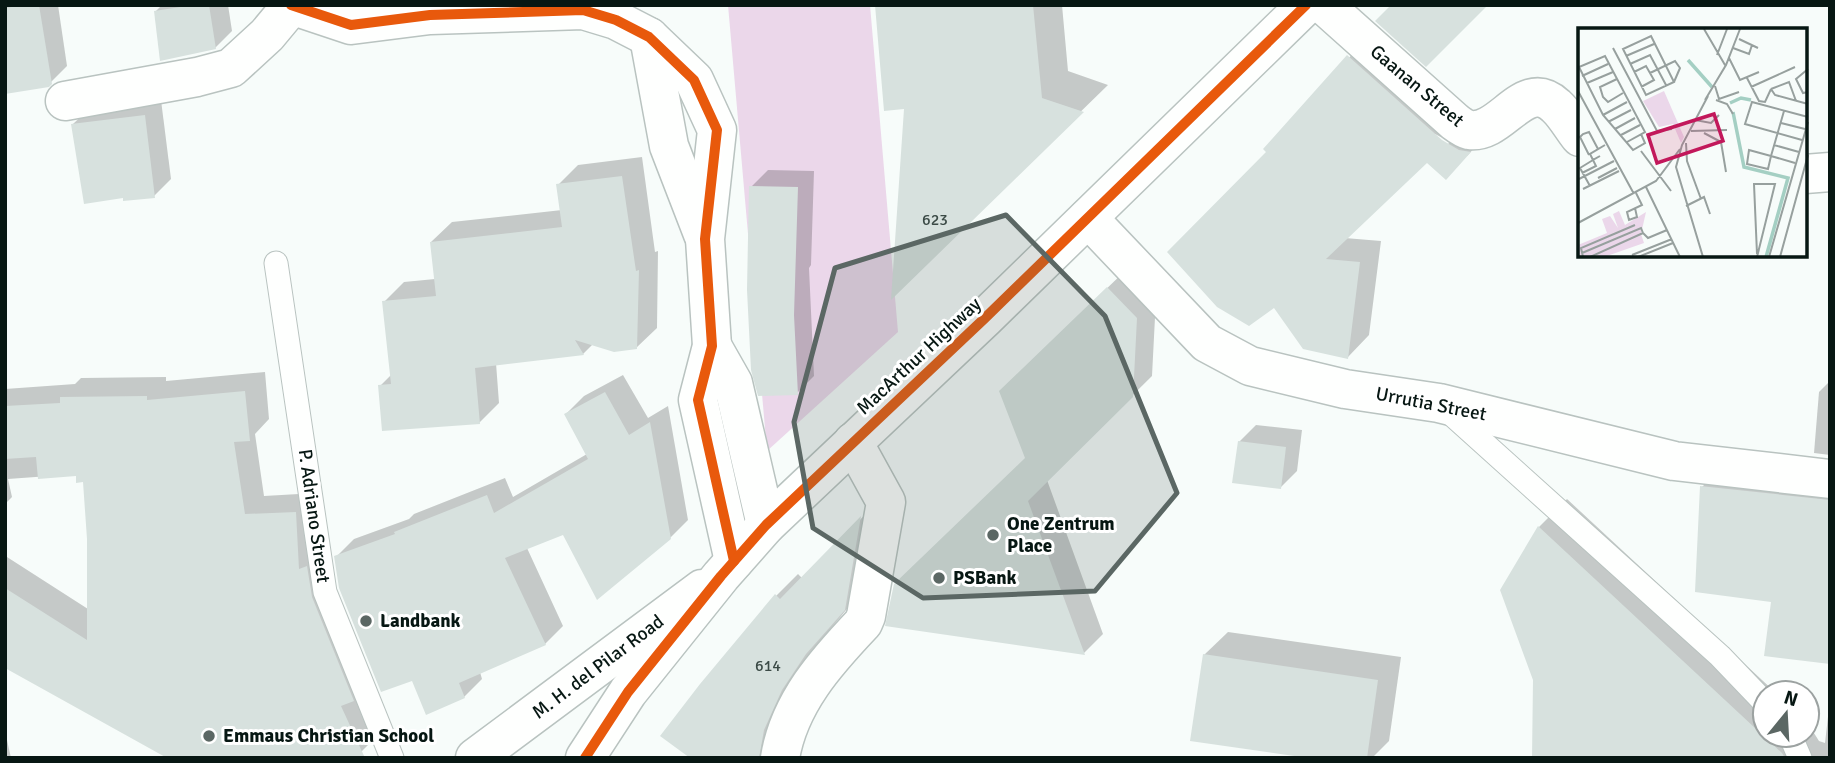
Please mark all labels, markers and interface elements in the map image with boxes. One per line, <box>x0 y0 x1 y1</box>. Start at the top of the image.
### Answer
inset map <box>1578 28 1807 257</box>
street label: Gaanan Street <box>1365 40 1469 133</box>
house number: 623 <box>922 210 948 230</box>
street label: MacArthur Highway <box>852 292 986 420</box>
street label: Urrutia Street <box>1374 382 1489 427</box>
street label: P. Adriano Street <box>293 447 335 585</box>
place label: One Zentrum Place <box>1007 512 1115 558</box>
marker: One Zentrum Place <box>985 527 1001 543</box>
place label: PSBank <box>953 566 1017 590</box>
marker: PSBank <box>931 570 947 586</box>
place label: Landbank <box>380 609 461 633</box>
street label: M. H. del Pilar Road <box>527 610 669 724</box>
marker: Landbank <box>358 613 374 629</box>
house number: 614 <box>755 656 781 676</box>
north arrow <box>1751 679 1821 749</box>
text: N <box>1781 685 1801 712</box>
place label: Emmaus Christian School <box>223 724 434 748</box>
marker: Emmaus Christian School <box>201 728 217 744</box>

